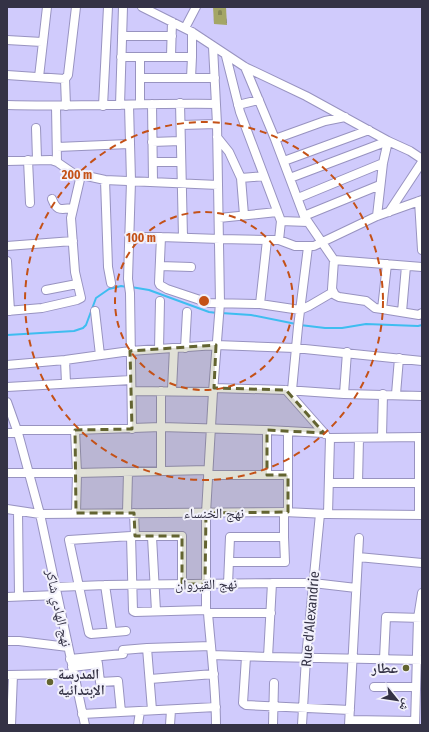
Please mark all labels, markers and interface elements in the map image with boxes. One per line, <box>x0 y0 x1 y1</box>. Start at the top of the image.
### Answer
text: 200 m <box>61 168 92 182</box>
text: 100 m <box>126 231 156 245</box>
centre of rings <box>197 294 211 308</box>
street label: نهج الخنساء <box>184 505 244 523</box>
street label: نهج الهادي شاكر <box>39 567 75 649</box>
street label: Rue d'Alexandrie <box>298 570 323 668</box>
street label: نهج القيروان <box>175 575 237 595</box>
place label: عطار <box>371 660 398 677</box>
marker: عطار <box>401 663 411 673</box>
place label: المدرسة الإبتدائية <box>58 666 105 699</box>
marker: المدرسة الإبتدائية <box>45 677 55 687</box>
north arrow <box>377 680 417 720</box>
text: ش <box>396 696 414 713</box>

